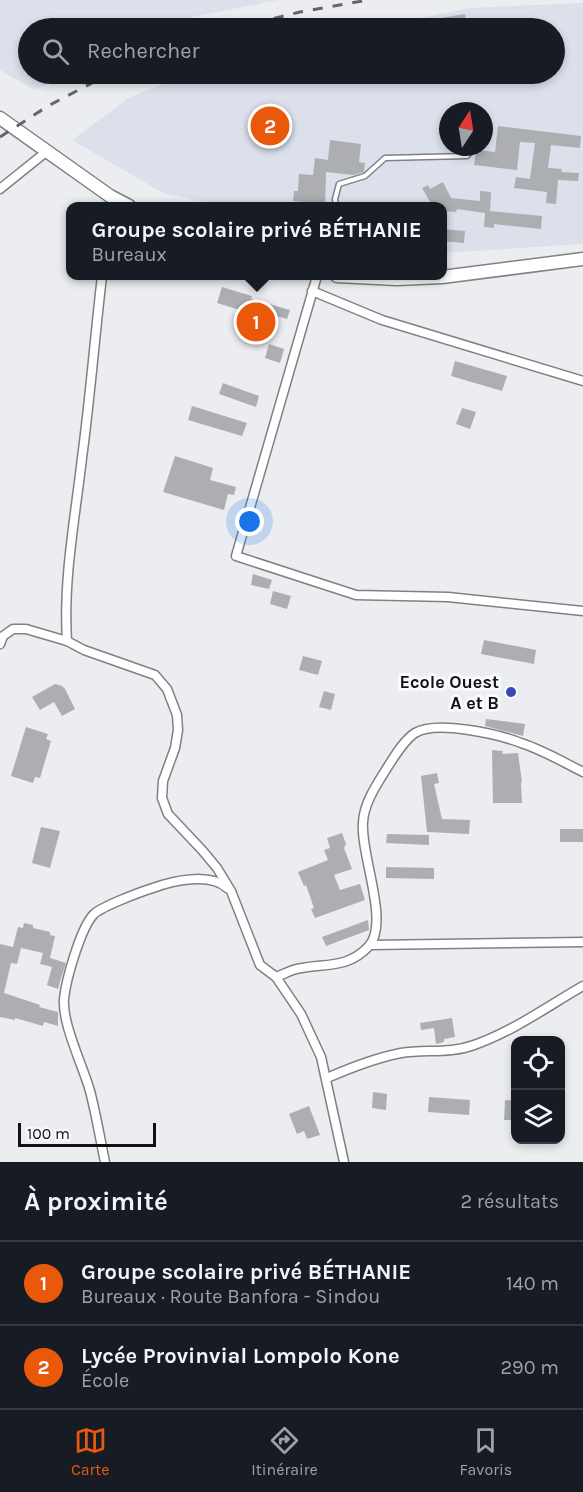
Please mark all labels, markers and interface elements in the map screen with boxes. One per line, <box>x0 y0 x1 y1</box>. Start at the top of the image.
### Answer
search box <box>18 18 565 84</box>
icon: search <box>39 35 72 68</box>
text: Rechercher <box>87 38 200 64</box>
north arrow <box>439 102 493 156</box>
pin: 2 <box>250 104 290 148</box>
popup <box>66 202 447 280</box>
text: Groupe scolaire privé BÉTHANIE <box>91 217 422 243</box>
text: Bureaux <box>91 243 167 266</box>
pin: 1 <box>236 300 276 344</box>
your location <box>235 507 264 536</box>
place label: Ecole Ouest A et B <box>399 671 499 714</box>
marker: Ecole Ouest A et B <box>504 685 518 699</box>
map controls <box>511 1036 565 1144</box>
button: locate <box>511 1036 565 1090</box>
button: layers <box>511 1090 565 1144</box>
scale bar <box>18 1120 156 1148</box>
text: 100 m <box>27 1124 70 1143</box>
text: À proximité <box>24 1186 168 1217</box>
text: 2 résultats <box>460 1190 559 1213</box>
text: Groupe scolaire privé BÉTHANIE <box>81 1259 411 1285</box>
text: 1 <box>40 1272 47 1295</box>
text: 140 m <box>506 1272 559 1295</box>
text: Bureaux · Route Banfora - Sindou <box>81 1285 380 1308</box>
text: Lycée Provinvial Lompolo Kone <box>81 1343 400 1369</box>
text: 2 <box>37 1356 50 1379</box>
text: 290 m <box>500 1356 559 1379</box>
text: École <box>81 1369 129 1392</box>
tab: Carte <box>71 1424 110 1479</box>
tab: Itinéraire <box>251 1424 318 1479</box>
tab: Favoris <box>460 1424 512 1479</box>

